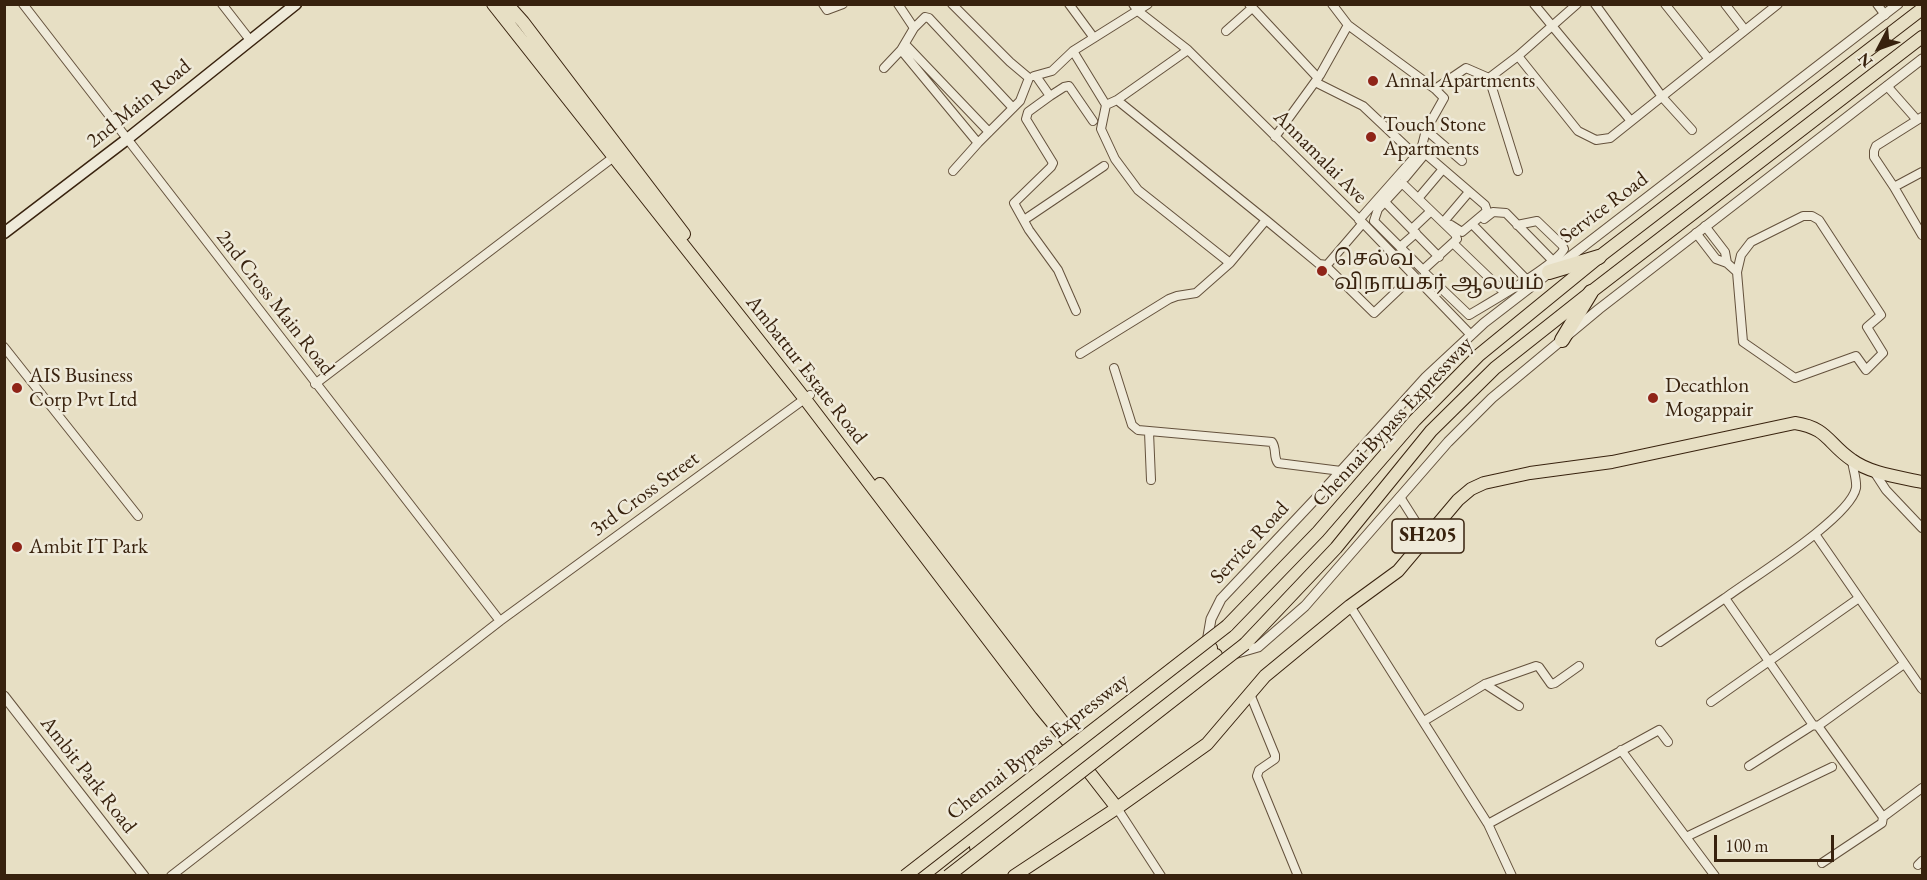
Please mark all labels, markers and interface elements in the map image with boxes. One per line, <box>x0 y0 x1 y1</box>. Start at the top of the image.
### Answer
north arrow <box>1849 18 1909 78</box>
text: N <box>1853 48 1877 72</box>
street label: 2nd Main Road <box>82 54 196 154</box>
place label: Annal Apartments <box>1385 68 1535 94</box>
marker: Annal Apartments <box>1366 74 1380 88</box>
street label: Annamalai Ave <box>1268 105 1372 209</box>
place label: Touch Stone Apartments <box>1383 112 1486 162</box>
marker: Touch Stone Apartments <box>1364 130 1378 144</box>
street label: Service Road <box>1555 167 1653 249</box>
street label: 2nd Cross Main Road <box>210 225 340 381</box>
place label: செல்வ விநாயகர் ஆலயம் <box>1334 246 1544 296</box>
marker: செல்வ விநாயகர் ஆலயம் <box>1315 264 1329 278</box>
street label: Ambattur Estate Road <box>740 291 872 449</box>
street label: Chennai Bypass Expressway <box>1307 332 1479 512</box>
place label: AIS Business Corp Pvt Ltd <box>29 363 137 413</box>
place label: Decathlon Mogappair <box>1665 373 1753 423</box>
marker: AIS Business Corp Pvt Ltd <box>10 381 24 395</box>
marker: Decathlon Mogappair <box>1646 391 1660 405</box>
street label: 3rd Cross Street <box>586 446 704 542</box>
street label: Service Road <box>1205 496 1295 590</box>
road number: SH205 <box>1392 519 1464 553</box>
place label: Ambit IT Park <box>29 534 148 560</box>
marker: Ambit IT Park <box>10 540 24 554</box>
street label: Chennai Bypass Expressway <box>942 668 1134 826</box>
street label: Ambit Park Road <box>34 711 142 839</box>
scale bar <box>1717 823 1837 861</box>
text: 100 m <box>1725 834 1769 857</box>

